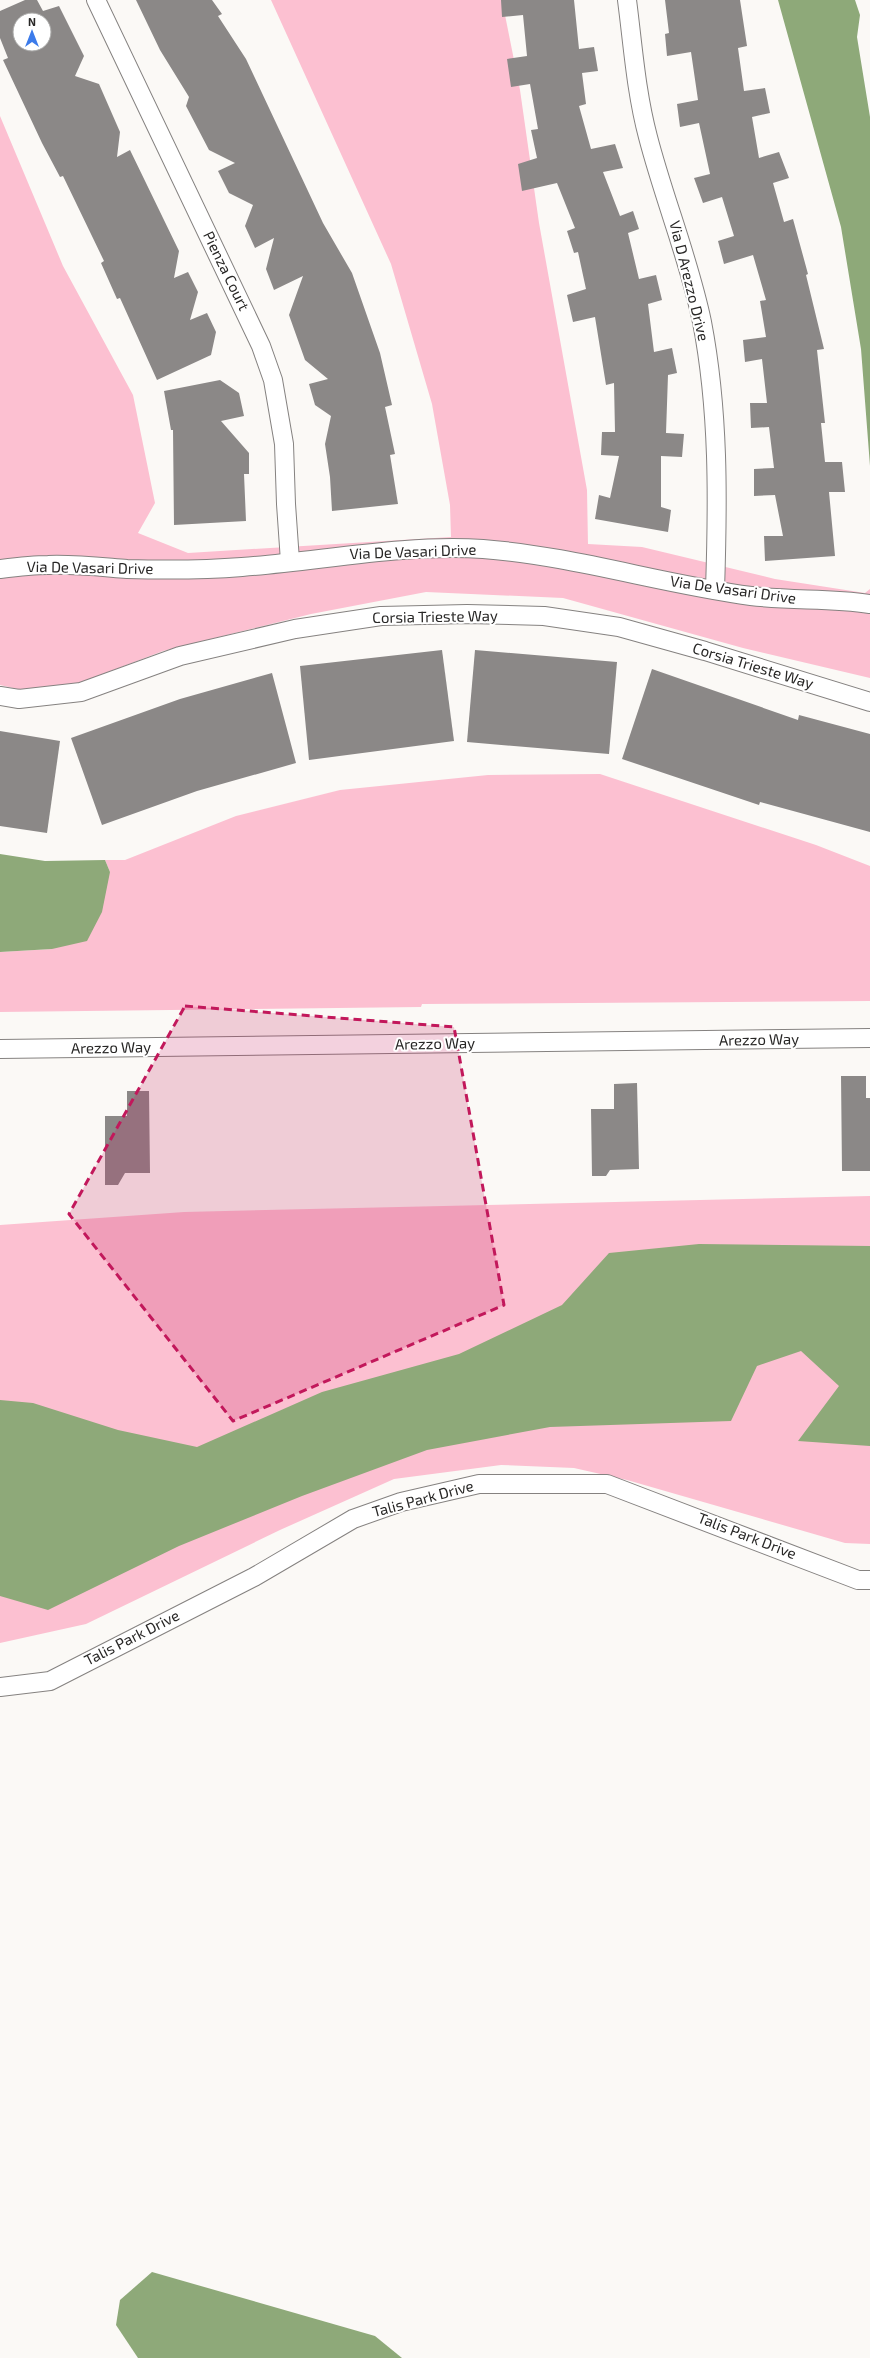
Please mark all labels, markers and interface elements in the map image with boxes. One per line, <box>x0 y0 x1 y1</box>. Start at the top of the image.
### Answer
north arrow <box>12 12 52 52</box>
text: N <box>28 15 36 28</box>
street label: Via D Arezzo Drive <box>666 219 714 343</box>
street label: Pienza Court <box>200 228 254 313</box>
street label: Via De Vasari Drive <box>349 540 477 562</box>
street label: Via De Vasari Drive <box>26 557 154 577</box>
street label: Via De Vasari Drive <box>669 571 797 607</box>
street label: Corsia Trieste Way <box>372 606 498 626</box>
street label: Corsia Trieste Way <box>691 638 816 692</box>
street label: Arezzo Way <box>719 1029 799 1049</box>
street label: Arezzo Way <box>395 1033 475 1053</box>
street label: Arezzo Way <box>71 1037 151 1057</box>
street label: Talis Park Drive <box>370 1476 475 1520</box>
street label: Talis Park Drive <box>696 1508 799 1562</box>
street label: Talis Park Drive <box>81 1605 182 1669</box>

